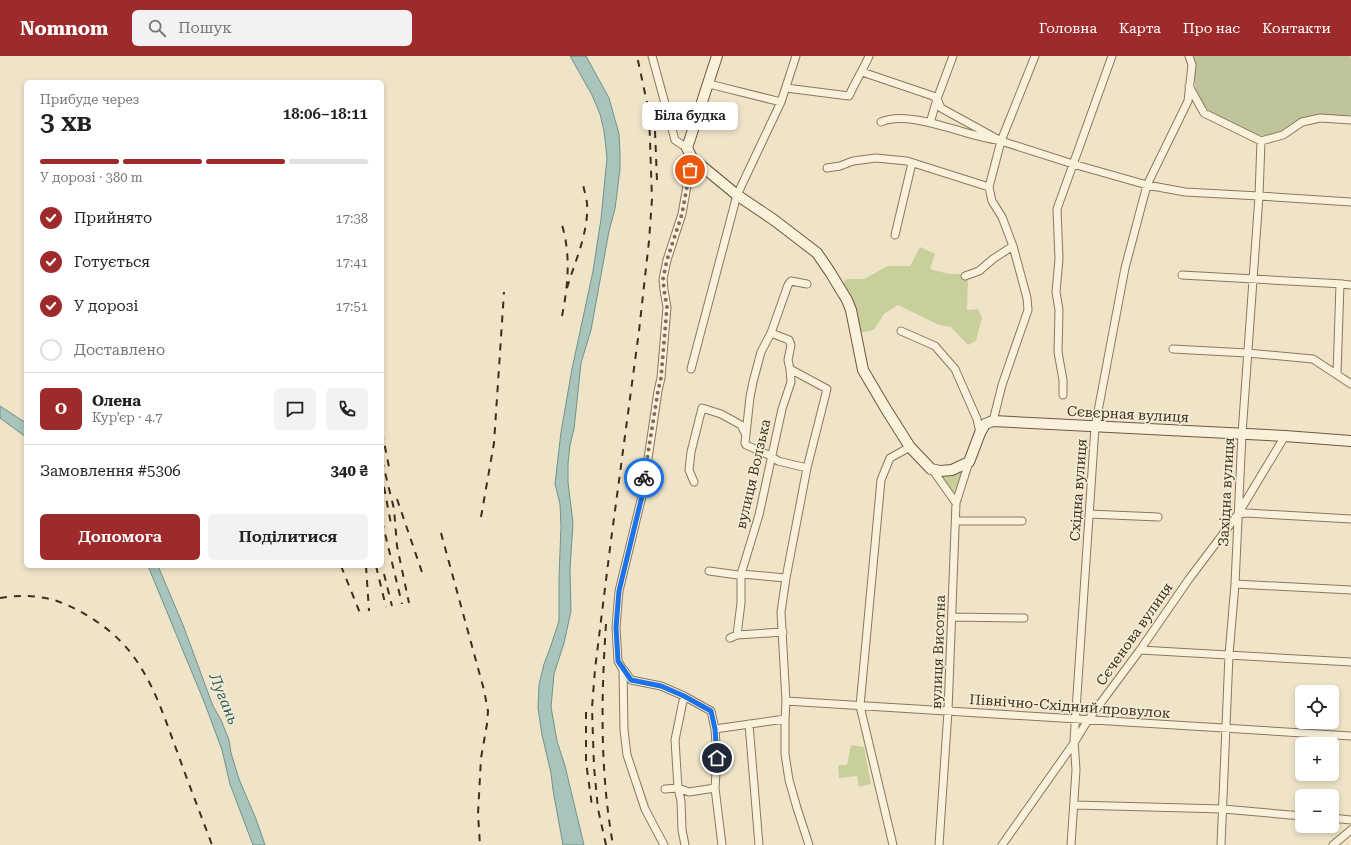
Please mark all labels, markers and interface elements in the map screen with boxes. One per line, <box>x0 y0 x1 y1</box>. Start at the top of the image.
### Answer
search box <box>132 10 412 46</box>
text: Nomnom <box>20 17 108 40</box>
icon: search <box>146 17 168 39</box>
text: Пошук <box>178 19 232 37</box>
text: Головна <box>1039 20 1097 36</box>
text: Карта <box>1119 20 1161 36</box>
text: Про нас <box>1183 20 1240 36</box>
text: Контакти <box>1262 20 1331 36</box>
text: Прибуде через <box>40 92 139 107</box>
callout: Біла будка <box>642 102 738 130</box>
text: 18:06–18:11 <box>283 105 368 123</box>
text: 3 хв <box>40 107 92 137</box>
text: Біла будка <box>654 108 726 123</box>
pin <box>673 153 707 187</box>
icon: bag <box>679 159 701 181</box>
text: У дорозі · 380 m <box>40 170 143 185</box>
icon: check <box>40 207 62 229</box>
text: Прийнято <box>74 209 152 227</box>
text: 17:38 <box>336 211 368 226</box>
icon: check <box>40 251 62 273</box>
text: Готується <box>74 253 150 271</box>
text: 17:41 <box>336 255 368 270</box>
icon: check <box>40 295 62 317</box>
text: У дорозі <box>74 297 138 315</box>
text: 17:51 <box>336 299 368 314</box>
text: Доставлено <box>74 341 165 359</box>
button: chat <box>274 388 316 430</box>
button: phone <box>326 388 368 430</box>
text: Олена <box>92 392 141 410</box>
text: О <box>55 400 67 418</box>
street label: Сєвєрная вулиця <box>1067 403 1189 425</box>
text: Кур’єр · 4.7 <box>92 410 163 425</box>
street label: вулиця Волзька <box>733 417 774 530</box>
street label: Західна вулиця <box>1215 437 1237 547</box>
street label: Східна вулиця <box>1066 438 1090 542</box>
courier <box>624 458 664 498</box>
text: Замовлення #5306 <box>40 462 181 480</box>
text: 340 ₴ <box>331 462 368 480</box>
icon: bike <box>633 467 655 489</box>
button: Допомога <box>40 514 200 560</box>
button: Поділитися <box>208 514 368 560</box>
street label: Сєченова вулиця <box>1092 579 1176 689</box>
street label: вулиця Висотна <box>928 594 948 709</box>
water label: Лугань <box>205 670 242 727</box>
map controls <box>1295 685 1339 833</box>
button: locate <box>1295 685 1339 729</box>
street label: Північно-Східний провулок <box>969 691 1171 721</box>
button: + <box>1295 737 1339 781</box>
pin <box>700 741 734 775</box>
icon: home <box>706 747 728 769</box>
button: − <box>1295 789 1339 833</box>

